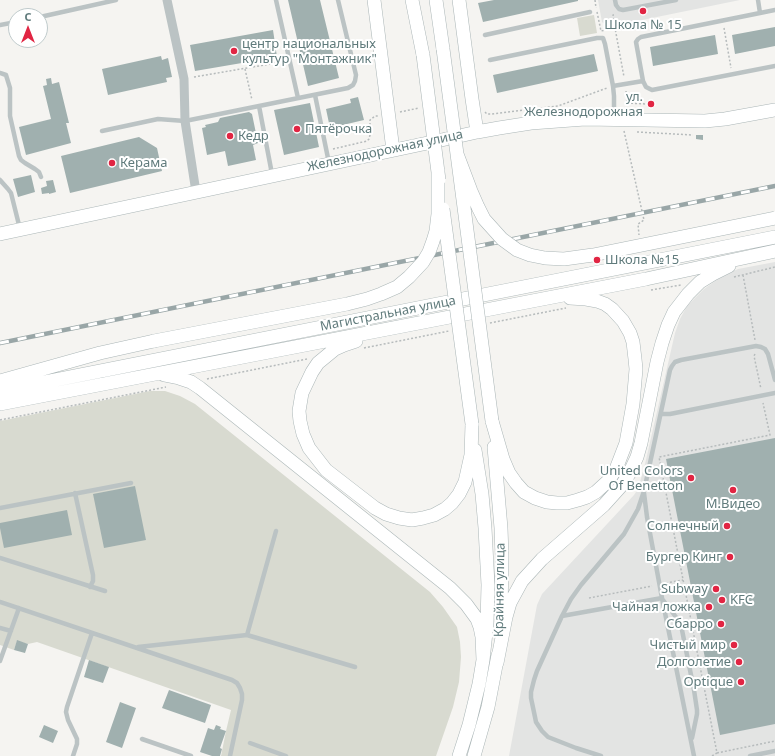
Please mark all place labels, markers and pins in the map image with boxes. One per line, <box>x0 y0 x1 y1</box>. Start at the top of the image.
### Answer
marker: Школа № 15 <box>638 6 648 16</box>
place label: Школа № 15 <box>604 17 682 33</box>
place label: центр национальных культур "Монтажник" <box>242 36 377 67</box>
marker: центр национальных культур "Монтажник" <box>229 46 239 56</box>
place label: ул. Железнодорожная <box>524 89 643 120</box>
marker: ул. Железнодорожная <box>646 99 656 109</box>
place label: Пятёрочка <box>305 121 372 137</box>
marker: Пятёрочка <box>292 124 302 134</box>
place label: Кедр <box>238 128 269 144</box>
marker: Кедр <box>225 131 235 141</box>
place label: Керама <box>120 155 167 171</box>
marker: Керама <box>107 158 117 168</box>
place label: Школа №15 <box>605 252 679 268</box>
marker: Школа №15 <box>592 255 602 265</box>
place label: United Colors Of Benetton <box>600 463 683 494</box>
marker: United Colors Of Benetton <box>686 473 696 483</box>
marker: М.Видео <box>728 485 738 495</box>
place label: М.Видео <box>706 496 760 512</box>
place label: Солнечный <box>647 518 719 534</box>
marker: Солнечный <box>722 521 732 531</box>
place label: Бургер Кинг <box>646 549 722 565</box>
marker: Бургер Кинг <box>725 552 735 562</box>
place label: Subway <box>661 581 708 597</box>
marker: Subway <box>711 584 721 594</box>
place label: KFC <box>730 592 753 608</box>
marker: KFC <box>717 595 727 605</box>
place label: Чайная ложка <box>612 599 701 615</box>
marker: Чайная ложка <box>704 602 714 612</box>
place label: Сбарро <box>666 616 713 632</box>
marker: Сбарро <box>716 619 726 629</box>
place label: Чистый мир <box>649 637 726 653</box>
marker: Чистый мир <box>729 640 739 650</box>
place label: Долголетие <box>657 654 731 670</box>
marker: Долголетие <box>734 657 744 667</box>
place label: Optique <box>683 674 733 690</box>
marker: Optique <box>736 677 746 687</box>

